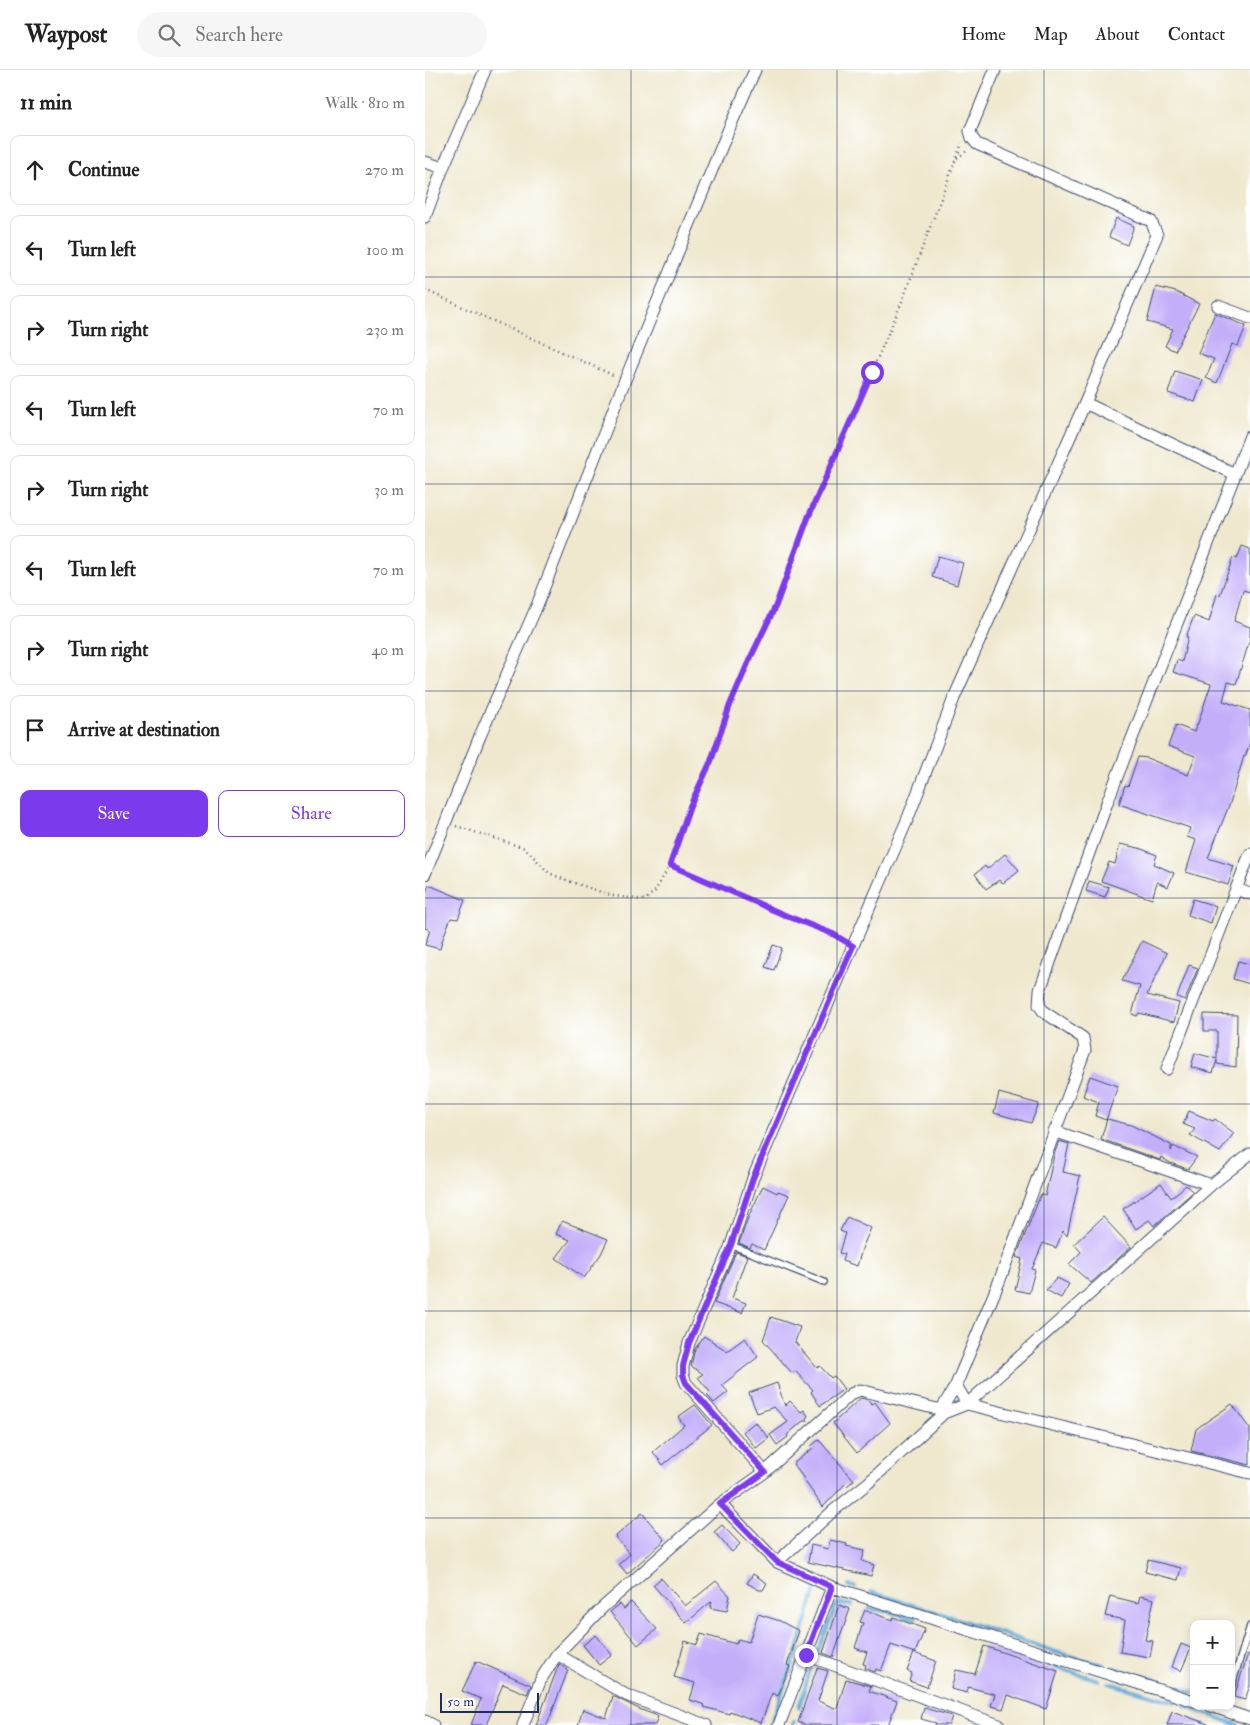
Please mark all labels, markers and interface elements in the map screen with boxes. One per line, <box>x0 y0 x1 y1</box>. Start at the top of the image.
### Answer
search box <box>137 12 487 57</box>
text: Waypost <box>25 19 107 50</box>
icon: search <box>155 21 183 49</box>
text: Search here <box>195 23 283 47</box>
text: Home <box>961 23 1006 46</box>
text: Map <box>1034 23 1068 46</box>
text: About <box>1096 23 1140 46</box>
text: Contact <box>1168 23 1225 46</box>
text: 11 min <box>20 89 72 116</box>
text: Walk · 810 m <box>325 93 405 113</box>
icon: ahead <box>21 156 49 184</box>
text: Continue <box>68 158 139 182</box>
text: 270 m <box>365 160 404 180</box>
icon: left <box>21 236 49 264</box>
text: Turn left <box>68 238 136 262</box>
text: 100 m <box>366 240 404 260</box>
icon: right <box>21 316 49 344</box>
text: Turn right <box>68 318 148 342</box>
text: 230 m <box>366 320 404 340</box>
route start <box>861 361 884 384</box>
icon: left <box>21 396 49 424</box>
text: Turn left <box>68 398 136 422</box>
text: 70 m <box>373 400 404 420</box>
icon: right <box>21 476 49 504</box>
text: Turn right <box>68 478 148 502</box>
text: 30 m <box>374 480 404 500</box>
icon: left <box>21 556 49 584</box>
text: Turn left <box>68 558 136 582</box>
text: 70 m <box>373 560 404 580</box>
icon: right <box>21 636 49 664</box>
text: Turn right <box>68 638 148 662</box>
text: 40 m <box>371 640 404 660</box>
icon: arrive <box>21 716 49 744</box>
text: Arrive at destination <box>68 718 220 742</box>
button: Save <box>20 790 208 837</box>
button: Share <box>218 790 405 837</box>
map controls <box>1190 1620 1235 1710</box>
button: + <box>1190 1620 1235 1665</box>
route end <box>795 1644 818 1667</box>
button: − <box>1190 1665 1235 1710</box>
scale bar <box>440 1690 539 1713</box>
text: 50 m <box>447 1693 474 1710</box>

